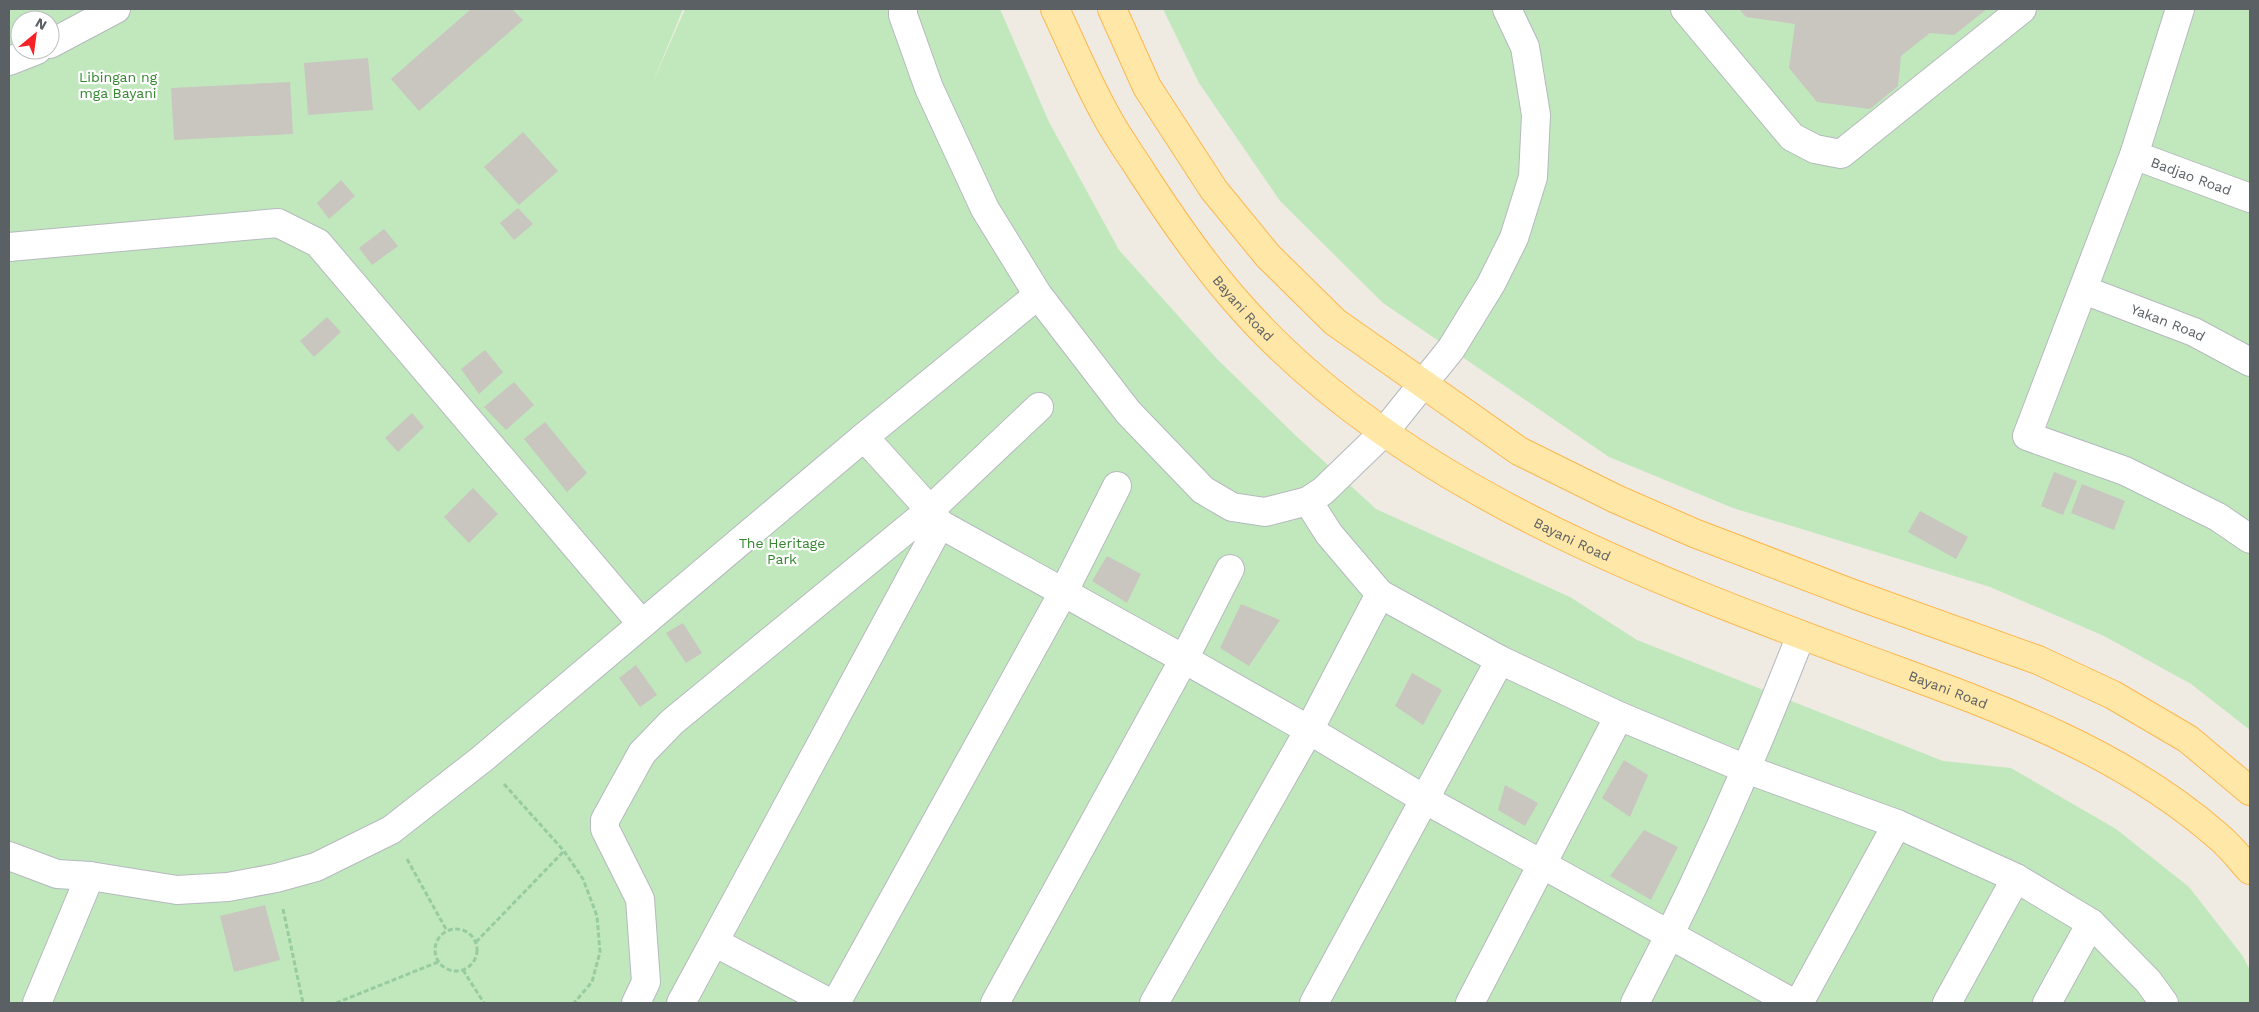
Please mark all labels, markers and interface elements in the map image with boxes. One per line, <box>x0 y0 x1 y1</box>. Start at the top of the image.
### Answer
north arrow <box>10 10 60 60</box>
text: N <box>33 14 50 33</box>
park label: Libingan ng mga Bayani <box>79 69 158 101</box>
street label: Badjao Road <box>2149 154 2234 198</box>
street label: Bayani Road <box>1210 272 1277 344</box>
street label: Yakan Road <box>2129 301 2208 344</box>
street label: Bayani Road <box>1531 514 1613 564</box>
park label: The Heritage Park <box>739 535 825 567</box>
street label: Bayani Road <box>1906 667 1990 712</box>

